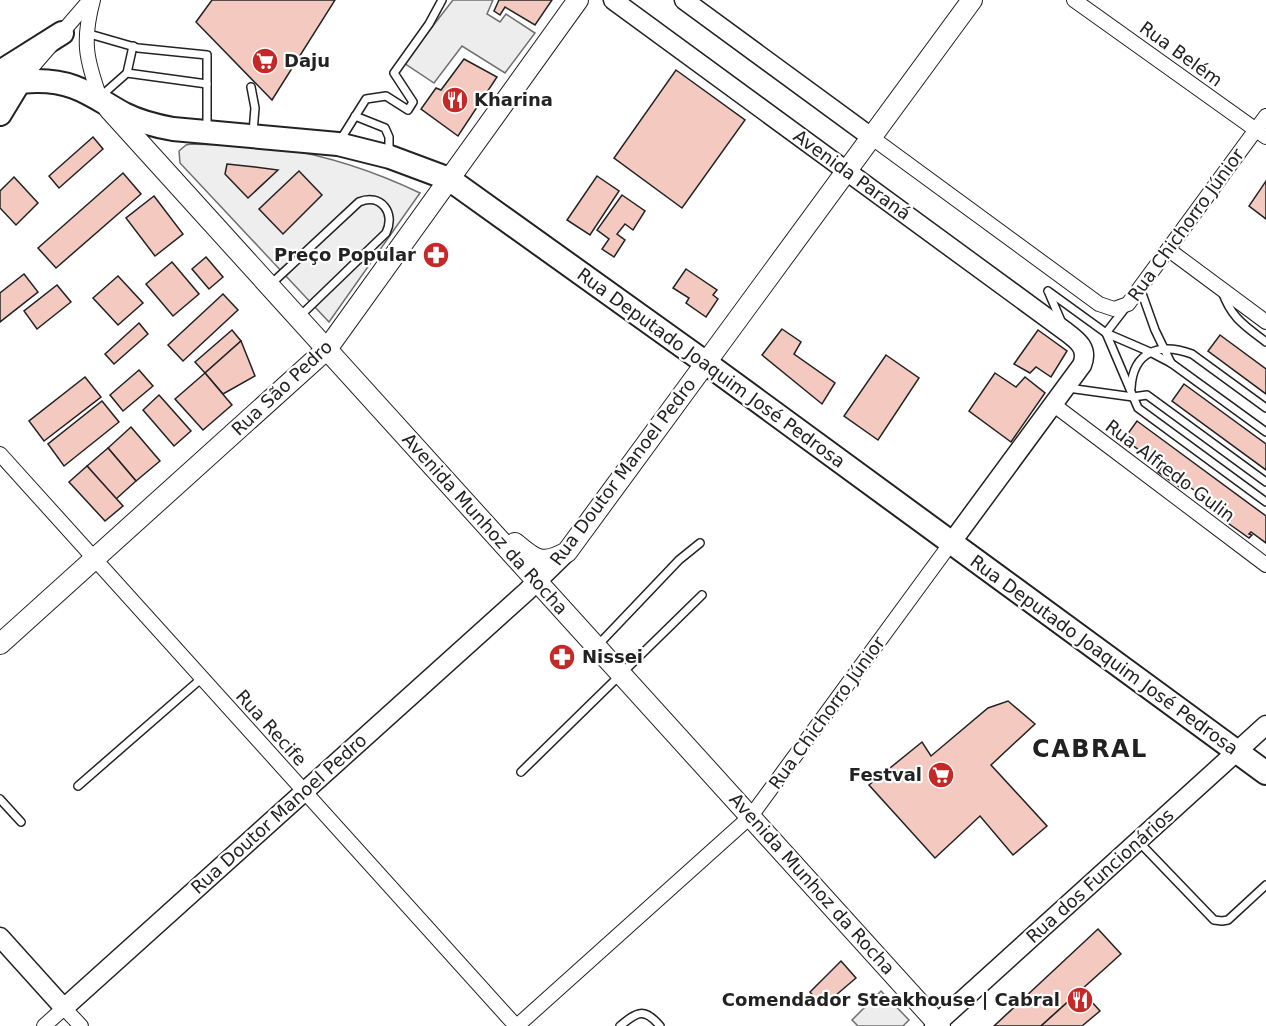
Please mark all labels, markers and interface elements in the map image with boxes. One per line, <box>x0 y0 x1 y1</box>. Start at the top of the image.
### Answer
street label: Rua Belém <box>1136 17 1227 91</box>
supermarket icon: Daju <box>250 46 280 76</box>
place label: Daju <box>284 50 330 71</box>
restaurant icon: Kharina <box>440 85 470 115</box>
place label: Kharina <box>474 89 553 110</box>
street label: Avenida Paraná <box>790 125 915 224</box>
street label: Rua Chichorro Júnior <box>1123 144 1248 305</box>
pharmacy icon: Preço Popular <box>421 240 451 270</box>
place label: Preço Popular <box>274 244 416 265</box>
street label: Rua Deputado Joaquim José Pedrosa <box>573 263 849 472</box>
street label: Rua São Pedro <box>227 336 336 440</box>
street label: Rua Doutor Manoel Pedro <box>545 374 700 569</box>
street label: Rua Alfredo Gulin <box>1101 415 1239 526</box>
street label: Avenida Munhoz da Rocha <box>398 429 572 619</box>
street label: Rua Deputado Joaquim José Pedrosa <box>966 550 1242 759</box>
street label: Rua Chichorro Júnior <box>764 632 889 793</box>
pharmacy icon: Nissei <box>547 642 577 672</box>
place label: Nissei <box>582 646 643 667</box>
street label: Rua Recife <box>232 685 311 770</box>
street label: Rua Doutor Manoel Pedro <box>187 729 371 898</box>
district label: CABRAL <box>1032 735 1148 763</box>
supermarket icon: Festval <box>926 760 956 790</box>
place label: Festval <box>849 764 922 785</box>
street label: Avenida Munhoz da Rocha <box>725 789 899 979</box>
street label: Rua dos Funcionários <box>1022 804 1178 947</box>
restaurant icon: Comendador Steakhouse | Cabral <box>1065 985 1095 1015</box>
place label: Comendador Steakhouse | Cabral <box>722 989 1060 1010</box>

